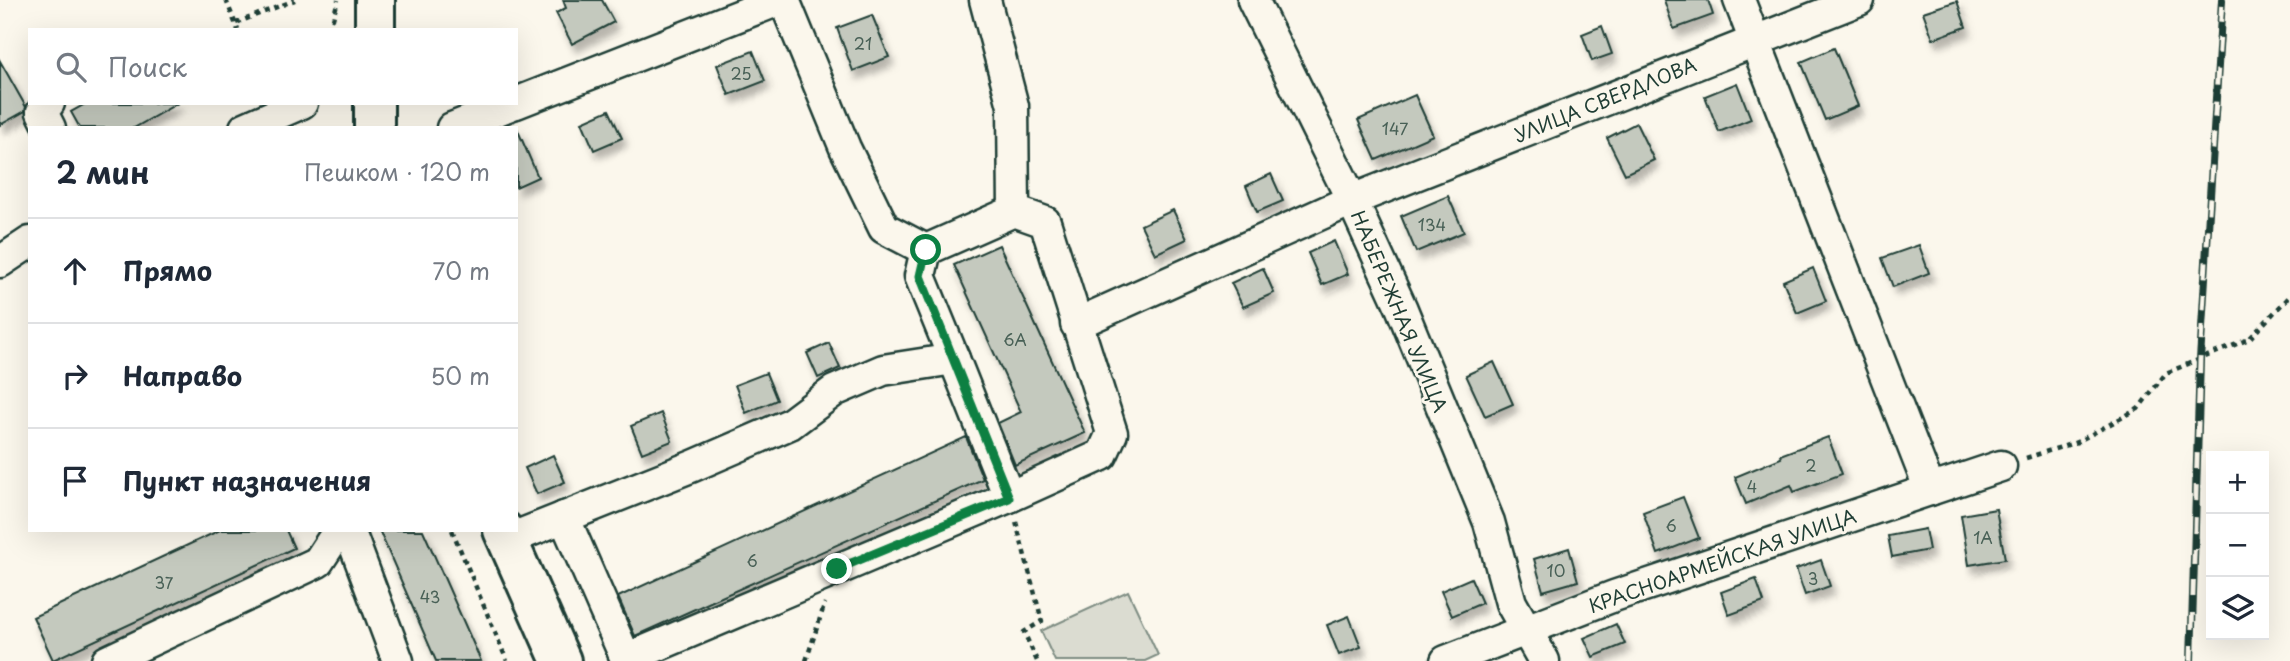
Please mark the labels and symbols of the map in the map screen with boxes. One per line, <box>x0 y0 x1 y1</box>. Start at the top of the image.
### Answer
house number: 21 <box>854 31 872 55</box>
street label: УЛИЦА СВЕРДЛОВА <box>1510 50 1701 148</box>
house number: 25 <box>730 61 752 85</box>
house number: 147 <box>1382 116 1408 140</box>
street label: НАБЕРЕЖНАЯ УЛИЦА <box>1345 206 1455 416</box>
house number: 134 <box>1418 212 1446 236</box>
route start <box>910 234 941 265</box>
house number: 6А <box>1003 327 1027 351</box>
house number: 2 <box>1805 453 1817 477</box>
house number: 4 <box>1747 474 1757 498</box>
street label: КРАСНОАРМЕЙСКАЯ УЛИЦА <box>1584 501 1860 619</box>
house number: 6 <box>1665 513 1677 537</box>
house number: 1А <box>1973 525 1993 549</box>
house number: 6 <box>746 548 758 572</box>
route end <box>821 553 852 584</box>
house number: 10 <box>1547 558 1565 582</box>
house number: 3 <box>1808 566 1818 590</box>
house number: 37 <box>155 570 174 594</box>
house number: 43 <box>420 584 440 608</box>

